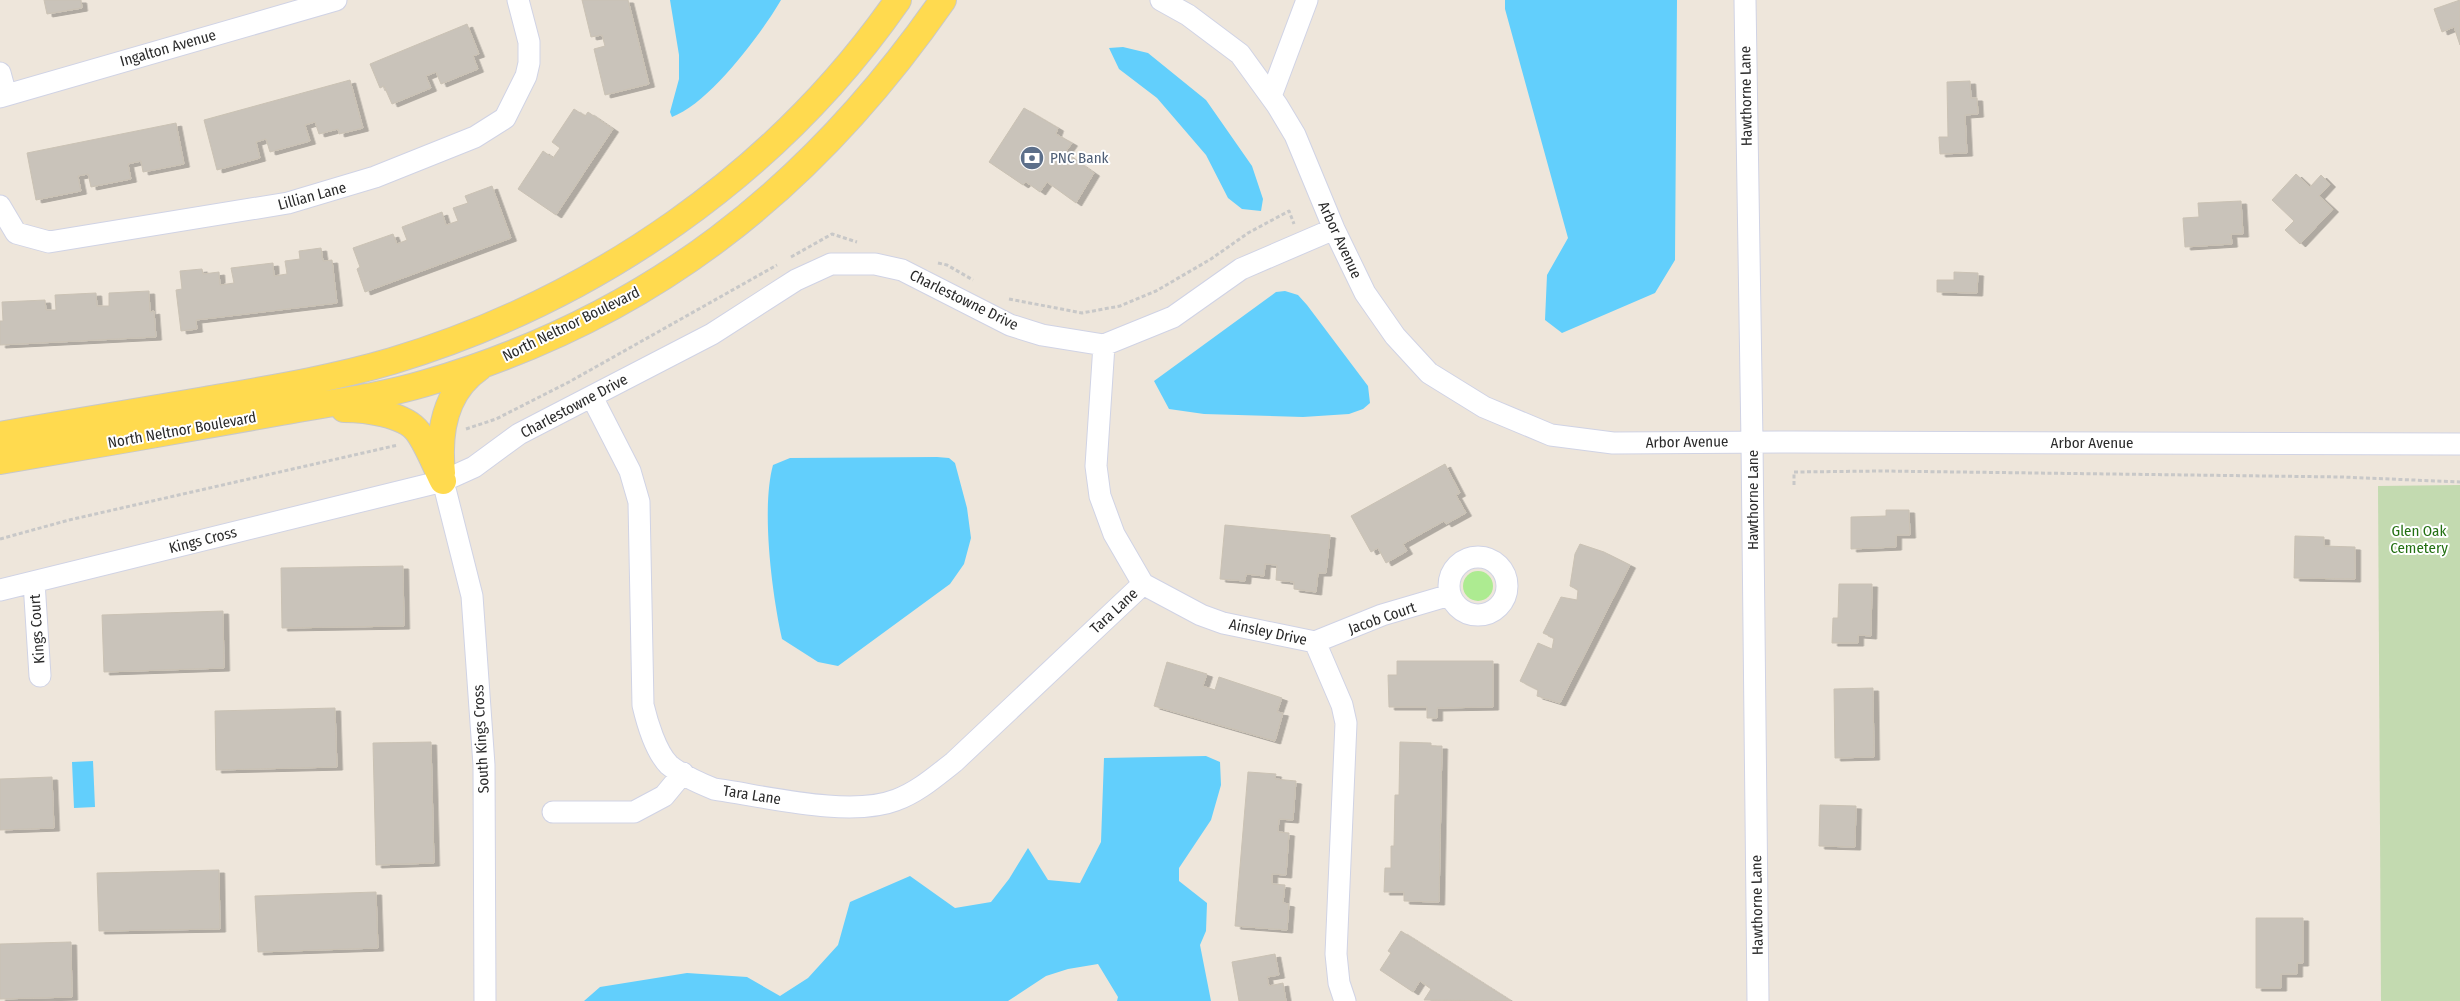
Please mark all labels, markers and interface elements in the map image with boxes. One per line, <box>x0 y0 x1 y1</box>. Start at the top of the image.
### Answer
street label: Ingalton Avenue <box>118 26 218 70</box>
street label: Hawthorne Lane <box>1736 46 1756 146</box>
bank icon: PNC Bank <box>1019 145 1045 171</box>
place label: PNC Bank <box>1050 149 1109 167</box>
street label: Lillian Lane <box>276 178 348 214</box>
street label: Arbor Avenue <box>1314 199 1366 281</box>
street label: Charlestowne Drive <box>907 266 1021 334</box>
street label: North Neltnor Boulevard <box>499 283 643 365</box>
street label: Charlestowne Drive <box>517 370 631 442</box>
street label: North Neltnor Boulevard <box>106 408 258 452</box>
street label: Arbor Avenue <box>1645 432 1729 452</box>
street label: Arbor Avenue <box>2051 434 2133 452</box>
street label: Hawthorne Lane <box>1744 450 1762 550</box>
park label: Glen Oak Cemetery <box>2390 522 2448 557</box>
street label: Kings Cross <box>167 523 239 557</box>
street label: Tara Lane <box>1087 585 1141 637</box>
street label: Kings Court <box>26 594 48 664</box>
street label: Jacob Court <box>1346 598 1418 638</box>
street label: Ainsley Drive <box>1227 615 1309 649</box>
street label: South Kings Cross <box>469 684 493 794</box>
street label: Tara Lane <box>722 782 782 808</box>
street label: Hawthorne Lane <box>1747 855 1767 955</box>

